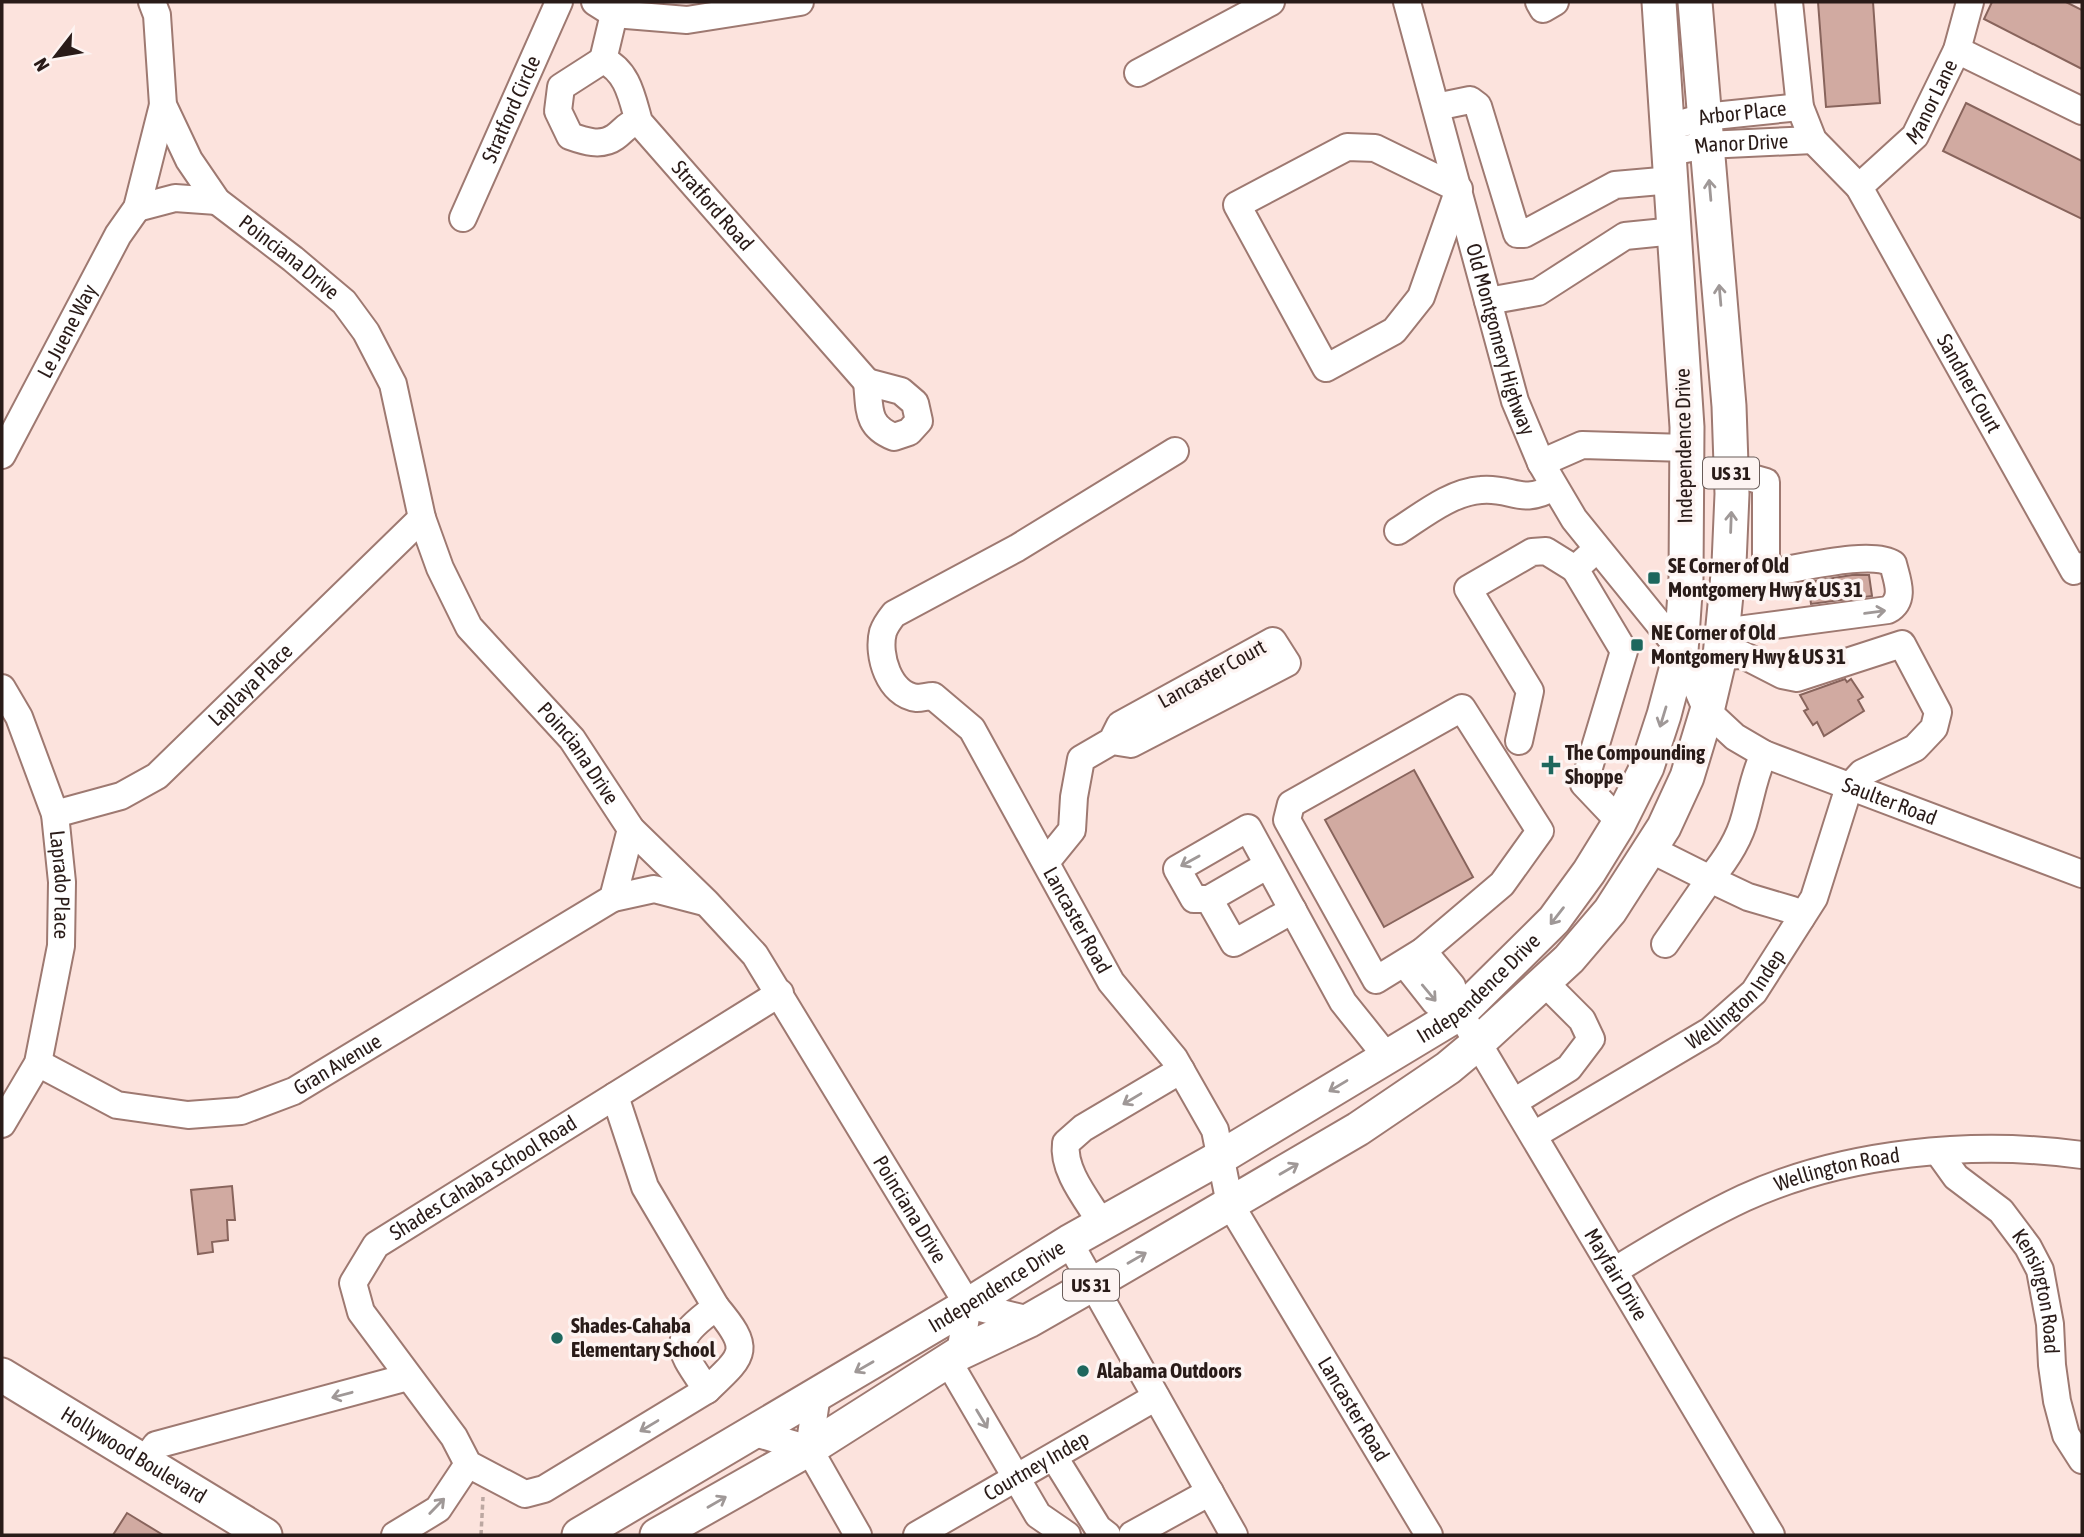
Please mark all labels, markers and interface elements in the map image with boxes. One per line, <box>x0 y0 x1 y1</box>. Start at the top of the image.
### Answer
north arrow <box>21 21 91 91</box>
street label: Stratford Circle <box>476 52 545 166</box>
text: N <box>29 54 54 75</box>
street label: Manor Lane <box>1901 55 1962 149</box>
street label: Arbor Place <box>1695 95 1787 129</box>
street label: Manor Drive <box>1692 128 1789 158</box>
street label: Stratford Road <box>668 155 759 255</box>
one-way arrow <box>1703 179 1716 201</box>
street label: Poinciana Drive <box>235 209 344 304</box>
street label: Old Montgomery Highway <box>1462 241 1541 439</box>
street label: Le Juene Way <box>32 279 101 382</box>
one-way arrow <box>1713 284 1726 307</box>
street label: Sandner Court <box>1933 330 2007 436</box>
street label: Independence Drive <box>1670 368 1696 524</box>
road number: US 31 <box>1703 458 1759 488</box>
one-way arrow <box>1724 511 1737 534</box>
place label: SE Corner of Old Montgomery Hwy & US 31 <box>1668 553 1863 601</box>
marker: SE Corner of Old Montgomery Hwy & US 31 <box>1646 570 1662 586</box>
one-way arrow <box>1863 605 1886 618</box>
place label: NE Corner of Old Montgomery Hwy & US 31 <box>1651 620 1846 668</box>
street label: Lancaster Court <box>1154 634 1269 712</box>
marker: NE Corner of Old Montgomery Hwy & US 31 <box>1629 637 1645 653</box>
street label: Laplaya Place <box>203 638 297 730</box>
street label: Poinciana Drive <box>533 697 624 808</box>
one-way arrow <box>1656 705 1668 727</box>
place label: The Compounding Shoppe <box>1565 740 1706 788</box>
marker: The Compounding Shoppe <box>1543 757 1559 773</box>
street label: Saulter Road <box>1839 772 1940 829</box>
street label: Laprado Place <box>46 829 75 939</box>
one-way arrow <box>1180 855 1201 868</box>
street label: Lancaster Road <box>1039 862 1117 977</box>
one-way arrow <box>1549 906 1564 925</box>
street label: Independence Drive <box>1412 928 1544 1047</box>
street label: Wellington Indep <box>1681 944 1789 1054</box>
one-way arrow <box>1420 984 1436 1002</box>
street label: Gran Avenue <box>289 1028 385 1099</box>
one-way arrow <box>1329 1080 1349 1094</box>
one-way arrow <box>1123 1092 1143 1106</box>
street label: Shades Cahaba School Road <box>385 1110 581 1244</box>
street label: Wellington Road <box>1771 1142 1901 1196</box>
street label: Poinciana Drive <box>869 1151 952 1267</box>
one-way arrow <box>1278 1162 1299 1175</box>
street label: Mayfair Drive <box>1580 1224 1653 1324</box>
street label: Kensington Road <box>2008 1224 2064 1354</box>
street label: Independence Drive <box>924 1235 1069 1337</box>
one-way arrow <box>1126 1251 1146 1265</box>
road number: US 31 <box>1063 1270 1119 1301</box>
place label: Shades-Cahaba Elementary School <box>571 1313 716 1361</box>
marker: Shades-Cahaba Elementary School <box>549 1330 565 1346</box>
street label: Lancaster Road <box>1314 1352 1395 1465</box>
place label: Alabama Outdoors <box>1096 1358 1242 1382</box>
one-way arrow <box>854 1360 874 1374</box>
marker: Alabama Outdoors <box>1075 1363 1091 1379</box>
one-way arrow <box>331 1389 353 1402</box>
street label: Hollywood Boulevard <box>57 1401 211 1507</box>
one-way arrow <box>976 1409 990 1429</box>
one-way arrow <box>639 1419 659 1433</box>
street label: Courtney Indep <box>979 1425 1093 1505</box>
one-way arrow <box>706 1495 726 1509</box>
one-way arrow <box>429 1497 446 1514</box>

